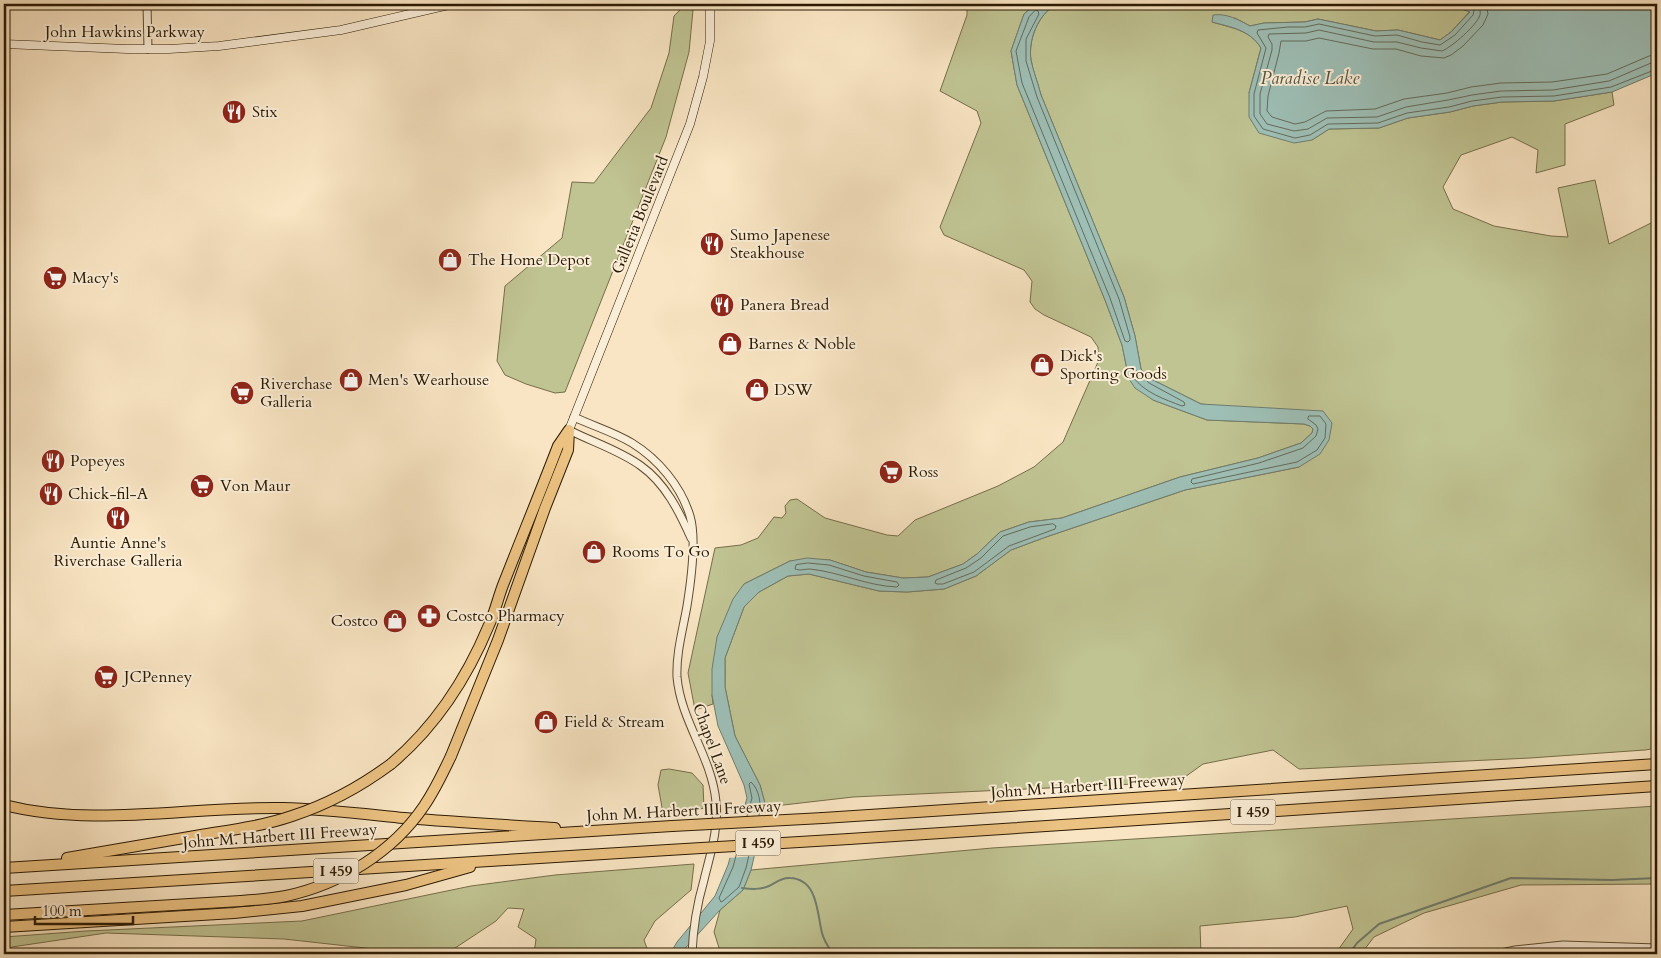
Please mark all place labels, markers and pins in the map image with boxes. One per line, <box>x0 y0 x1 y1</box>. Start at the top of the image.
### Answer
restaurant icon: Stix <box>221 99 247 125</box>
place label: Stix <box>252 101 278 123</box>
place label: Sumo Japenese Steakhouse <box>730 224 830 264</box>
restaurant icon: Sumo Japenese Steakhouse <box>699 231 725 257</box>
shop icon: The Home Depot <box>437 247 463 273</box>
place label: The Home Depot <box>468 249 590 271</box>
supermarket icon: Macy's <box>42 265 68 291</box>
place label: Macy's <box>72 267 119 289</box>
restaurant icon: Panera Bread <box>709 292 735 318</box>
place label: Panera Bread <box>740 294 830 316</box>
shop icon: Barnes & Noble <box>717 331 743 357</box>
place label: Barnes & Noble <box>748 333 856 355</box>
place label: Dick's Sporting Goods <box>1060 345 1167 385</box>
shop icon: Dick's Sporting Goods <box>1029 352 1055 378</box>
shop icon: Men's Wearhouse <box>338 367 364 393</box>
place label: Men's Wearhouse <box>368 369 489 391</box>
place label: Riverchase Galleria <box>260 373 332 413</box>
shop icon: DSW <box>744 377 770 403</box>
place label: DSW <box>774 379 813 401</box>
supermarket icon: Riverchase Galleria <box>229 380 255 406</box>
restaurant icon: Popeyes <box>40 448 66 474</box>
place label: Popeyes <box>70 450 125 472</box>
supermarket icon: Ross <box>878 459 904 485</box>
place label: Ross <box>908 461 938 483</box>
supermarket icon: Von Maur <box>189 473 215 499</box>
place label: Von Maur <box>220 475 291 497</box>
restaurant icon: Chick-fil-A <box>38 481 64 507</box>
place label: Chick-fil-A <box>68 483 149 505</box>
restaurant icon: Auntie Anne's Riverchase Galleria <box>105 505 131 531</box>
place label: Auntie Anne's Riverchase Galleria <box>54 532 183 572</box>
shop icon: Rooms To Go <box>581 539 607 565</box>
place label: Rooms To Go <box>612 541 710 563</box>
pharmacy icon: Costco Pharmacy <box>416 603 442 629</box>
place label: Costco Pharmacy <box>446 605 565 627</box>
shop icon: Costco <box>382 608 408 634</box>
place label: Costco <box>331 610 378 632</box>
supermarket icon: JCPenney <box>93 664 119 690</box>
place label: JCPenney <box>122 666 193 688</box>
shop icon: Field & Stream <box>533 709 559 735</box>
place label: Field & Stream <box>564 711 665 733</box>

